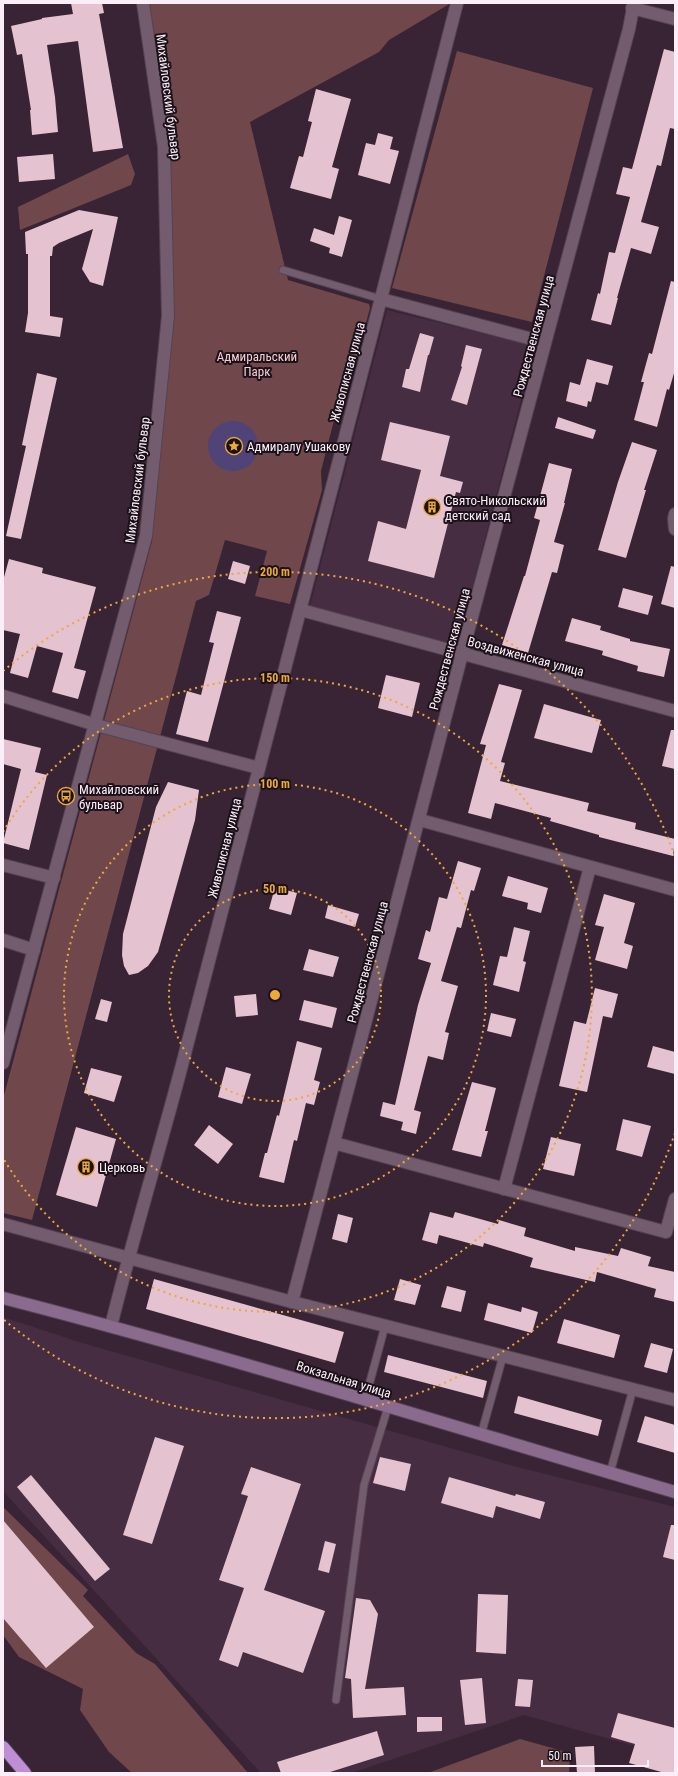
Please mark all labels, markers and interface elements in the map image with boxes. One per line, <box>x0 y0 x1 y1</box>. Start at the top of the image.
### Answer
street label: Михайловский бульвар <box>153 33 184 161</box>
street label: Рождественская улица <box>510 274 557 399</box>
street label: Живописная улица <box>327 321 368 424</box>
park label: Адмиральский Парк <box>217 349 297 379</box>
street label: Михайловский бульвар <box>122 416 153 544</box>
place icon: Адмиралу Ушакову <box>224 436 244 456</box>
place label: Адмиралу Ушакову <box>247 439 351 454</box>
place label: Свято-Никольский детский сад <box>445 493 546 523</box>
building icon: Свято-Никольский детский сад <box>422 497 442 517</box>
text: 200 m <box>260 565 290 579</box>
street label: Рождественская улица <box>426 587 473 712</box>
street label: Воздвиженская улица <box>466 634 586 679</box>
text: 150 m <box>260 671 290 685</box>
text: 100 m <box>260 777 290 791</box>
place label: Михайловский бульвар <box>79 782 159 812</box>
bus stop icon: Михайловский бульвар <box>56 786 76 806</box>
street label: Живописная улица <box>205 796 244 900</box>
text: 50 m <box>263 882 287 896</box>
street label: Рождественская улица <box>344 900 391 1025</box>
centre of rings <box>268 988 282 1002</box>
building icon: Церковь <box>76 1157 96 1177</box>
place label: Церковь <box>99 1160 145 1175</box>
street label: Вокзальная улица <box>295 1358 393 1401</box>
scale bar <box>542 1742 648 1768</box>
text: 50 m <box>548 1749 572 1763</box>

